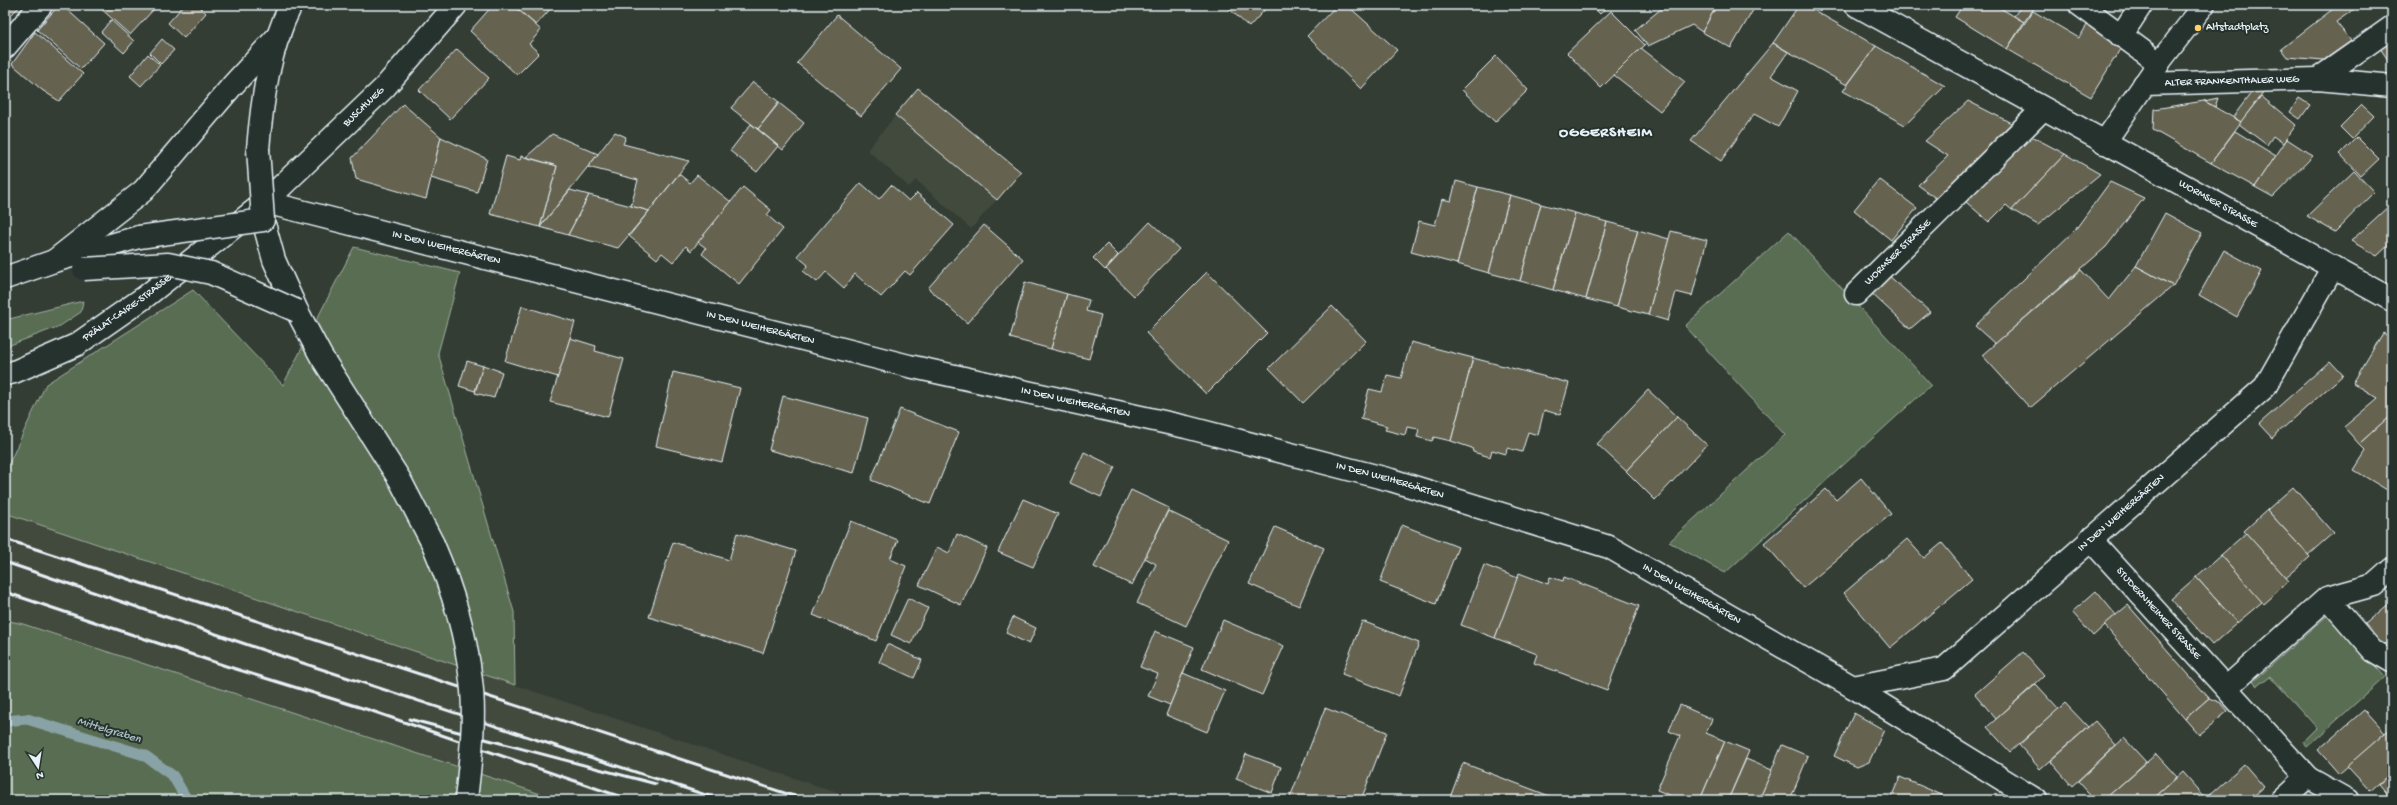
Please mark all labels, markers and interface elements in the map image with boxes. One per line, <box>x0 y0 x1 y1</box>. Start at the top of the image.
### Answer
place label: Altstadtplatz <box>2206 22 2269 34</box>
marker: Altstadtplatz <box>2193 23 2203 33</box>
street label: ALTER FRANKENTHALER WEG <box>2164 74 2300 89</box>
street label: BUSCHWEG <box>340 84 388 130</box>
district label: OGGERSHEIM <box>1559 124 1653 142</box>
street label: WORMSER STRASSE <box>2176 178 2260 231</box>
street label: WORMSER STRASSE <box>1862 216 1934 288</box>
street label: IN DEN WEIHERGÄRTEN <box>391 229 502 268</box>
street label: PRÄLAT-CAIRE-STRASSE <box>80 272 175 345</box>
street label: IN DEN WEIHERGÄRTEN <box>705 309 816 348</box>
street label: IN DEN WEIHERGÄRTEN <box>1020 385 1131 421</box>
street label: IN DEN WEIHERGÄRTEN <box>1335 460 1445 502</box>
street label: IN DEN WEIHERGÄRTEN <box>2076 472 2167 554</box>
street label: IN DEN WEIHERGÄRTEN <box>1640 561 1743 627</box>
street label: STUDERNHEIMER STRASSE <box>2113 565 2204 663</box>
water label: Mittelgraben <box>76 715 143 747</box>
north arrow <box>18 747 58 787</box>
text: N <box>35 768 44 781</box>

